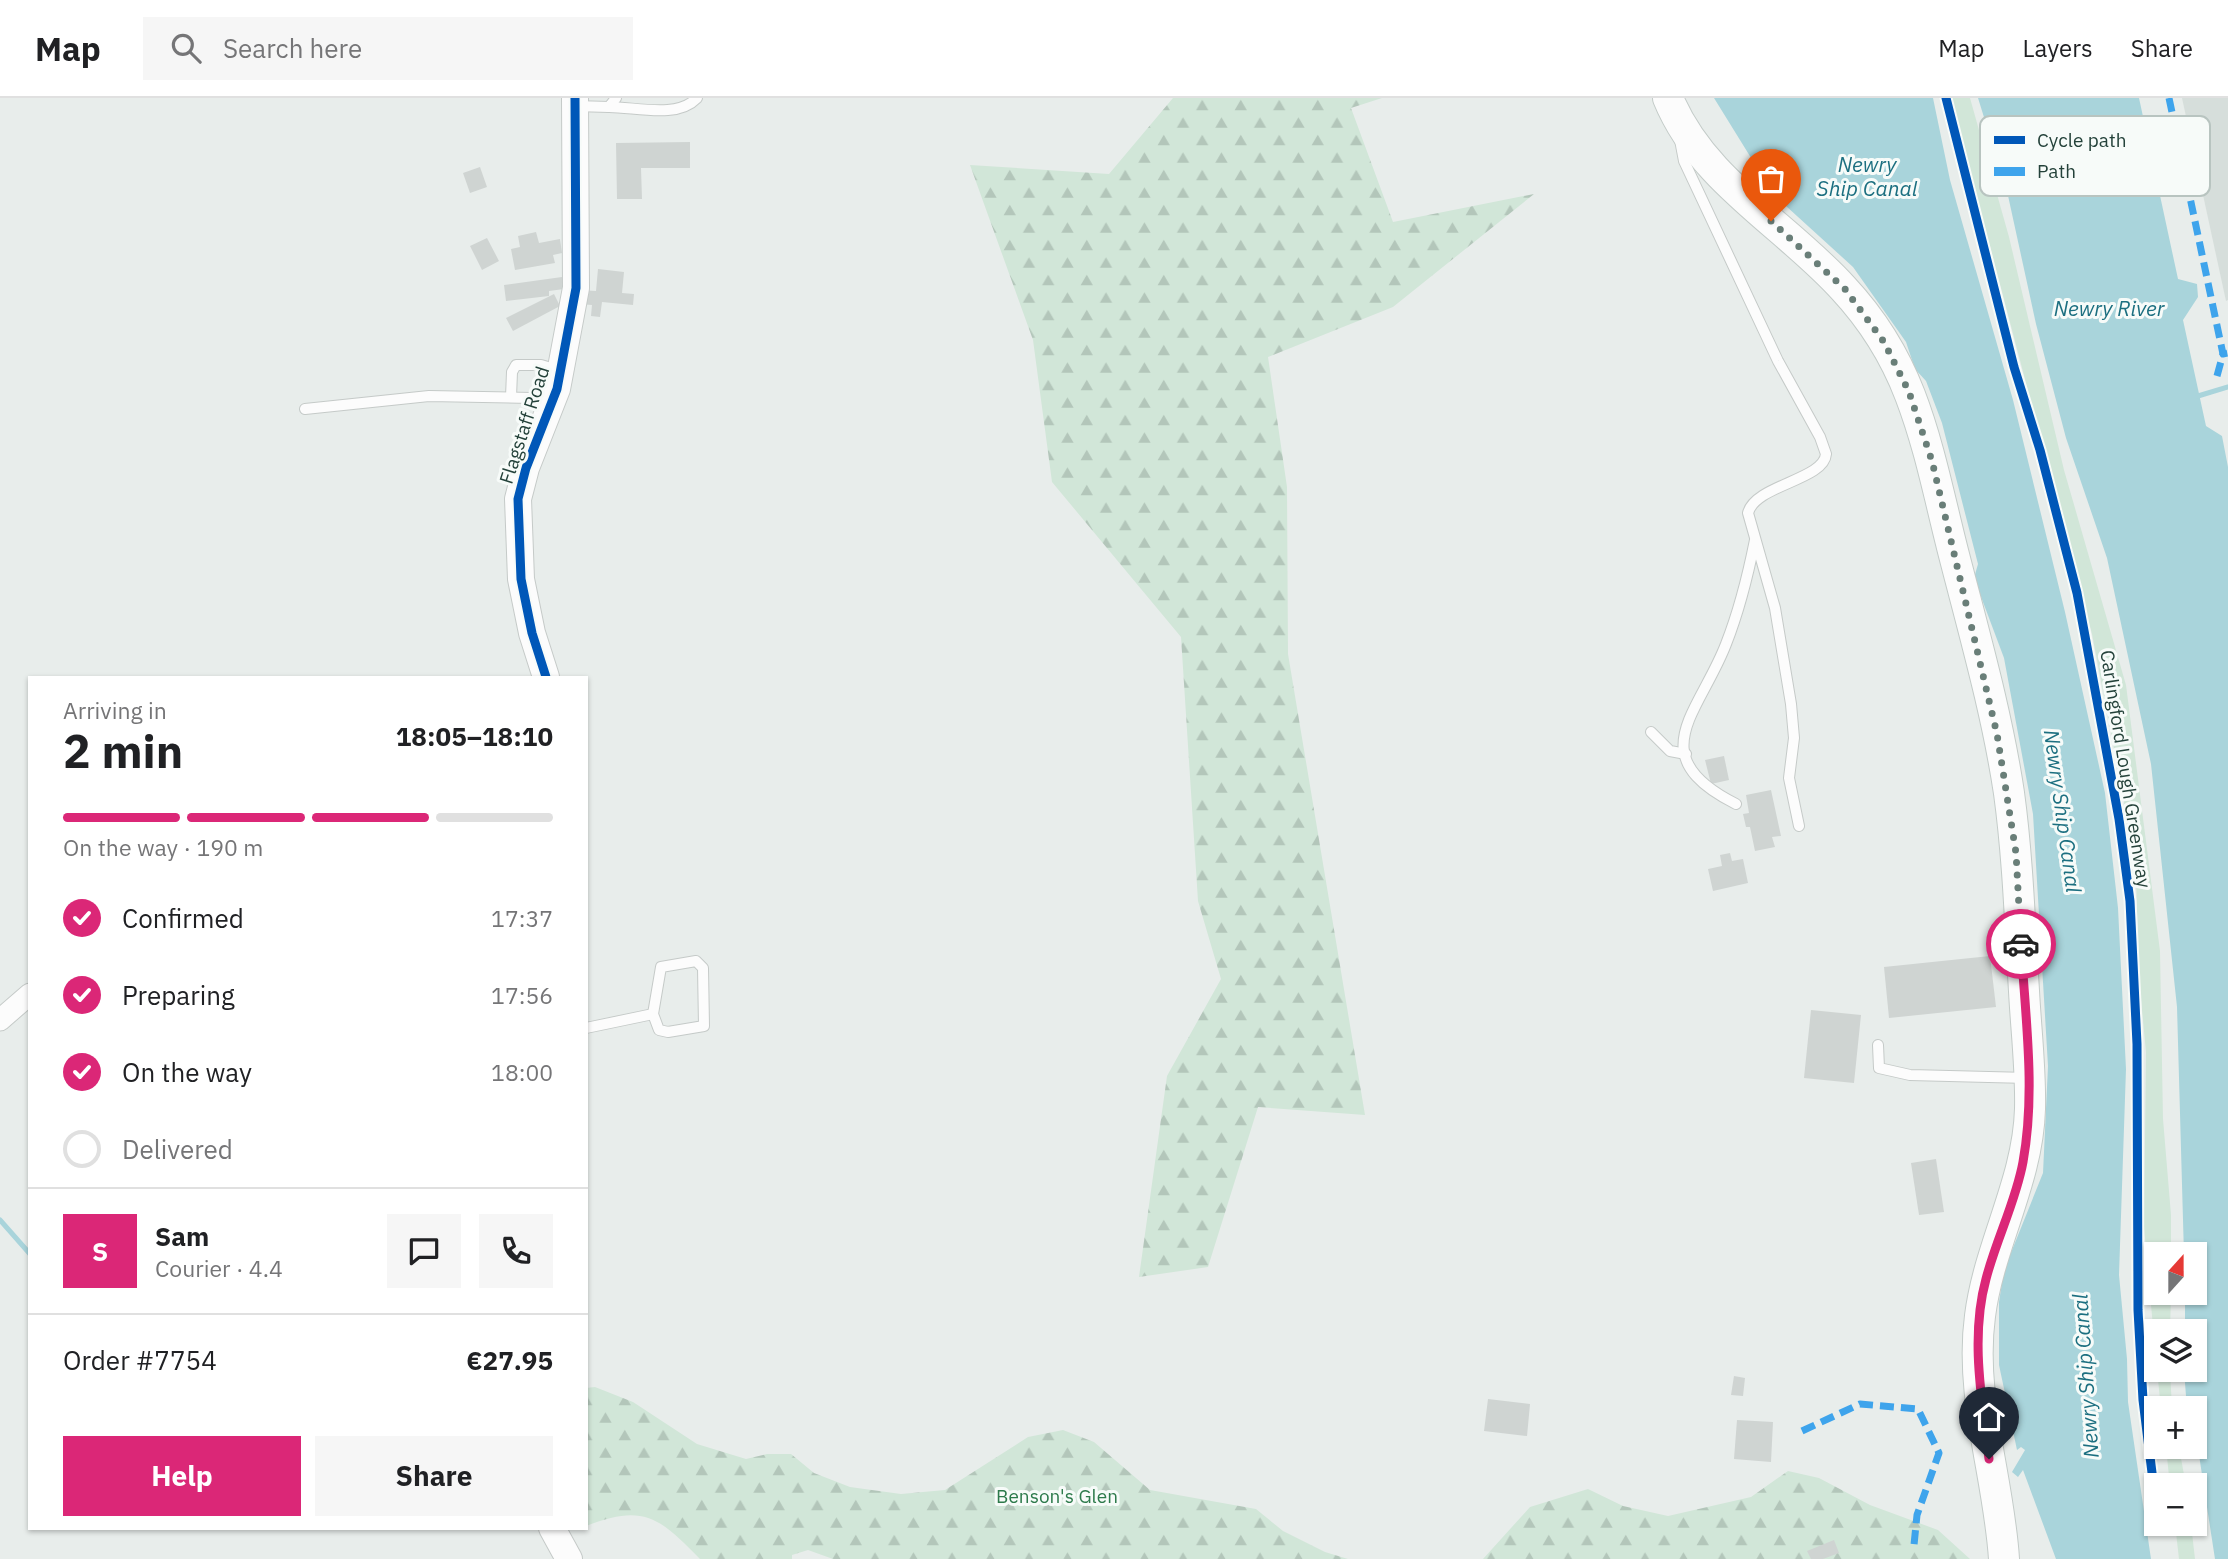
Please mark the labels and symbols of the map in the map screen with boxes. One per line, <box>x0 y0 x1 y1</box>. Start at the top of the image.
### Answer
legend <box>1980 116 2210 196</box>
text: Cycle path <box>2037 128 2126 152</box>
pin <box>1741 149 1801 221</box>
water label: Newry Ship Canal <box>1817 150 1918 202</box>
text: Path <box>2037 159 2076 183</box>
water label: Newry River <box>2054 294 2166 322</box>
street label: Flagstaff Road <box>494 363 554 487</box>
street label: Carlingford Lough Greenway <box>2095 648 2157 890</box>
water label: Newry Ship Canal <box>2038 728 2088 895</box>
courier <box>1986 909 2056 979</box>
north arrow <box>2144 1242 2207 1306</box>
water label: Newry Ship Canal <box>2065 1293 2105 1459</box>
pin <box>1959 1387 2019 1459</box>
park label: Benson's Glen <box>996 1484 1118 1508</box>

